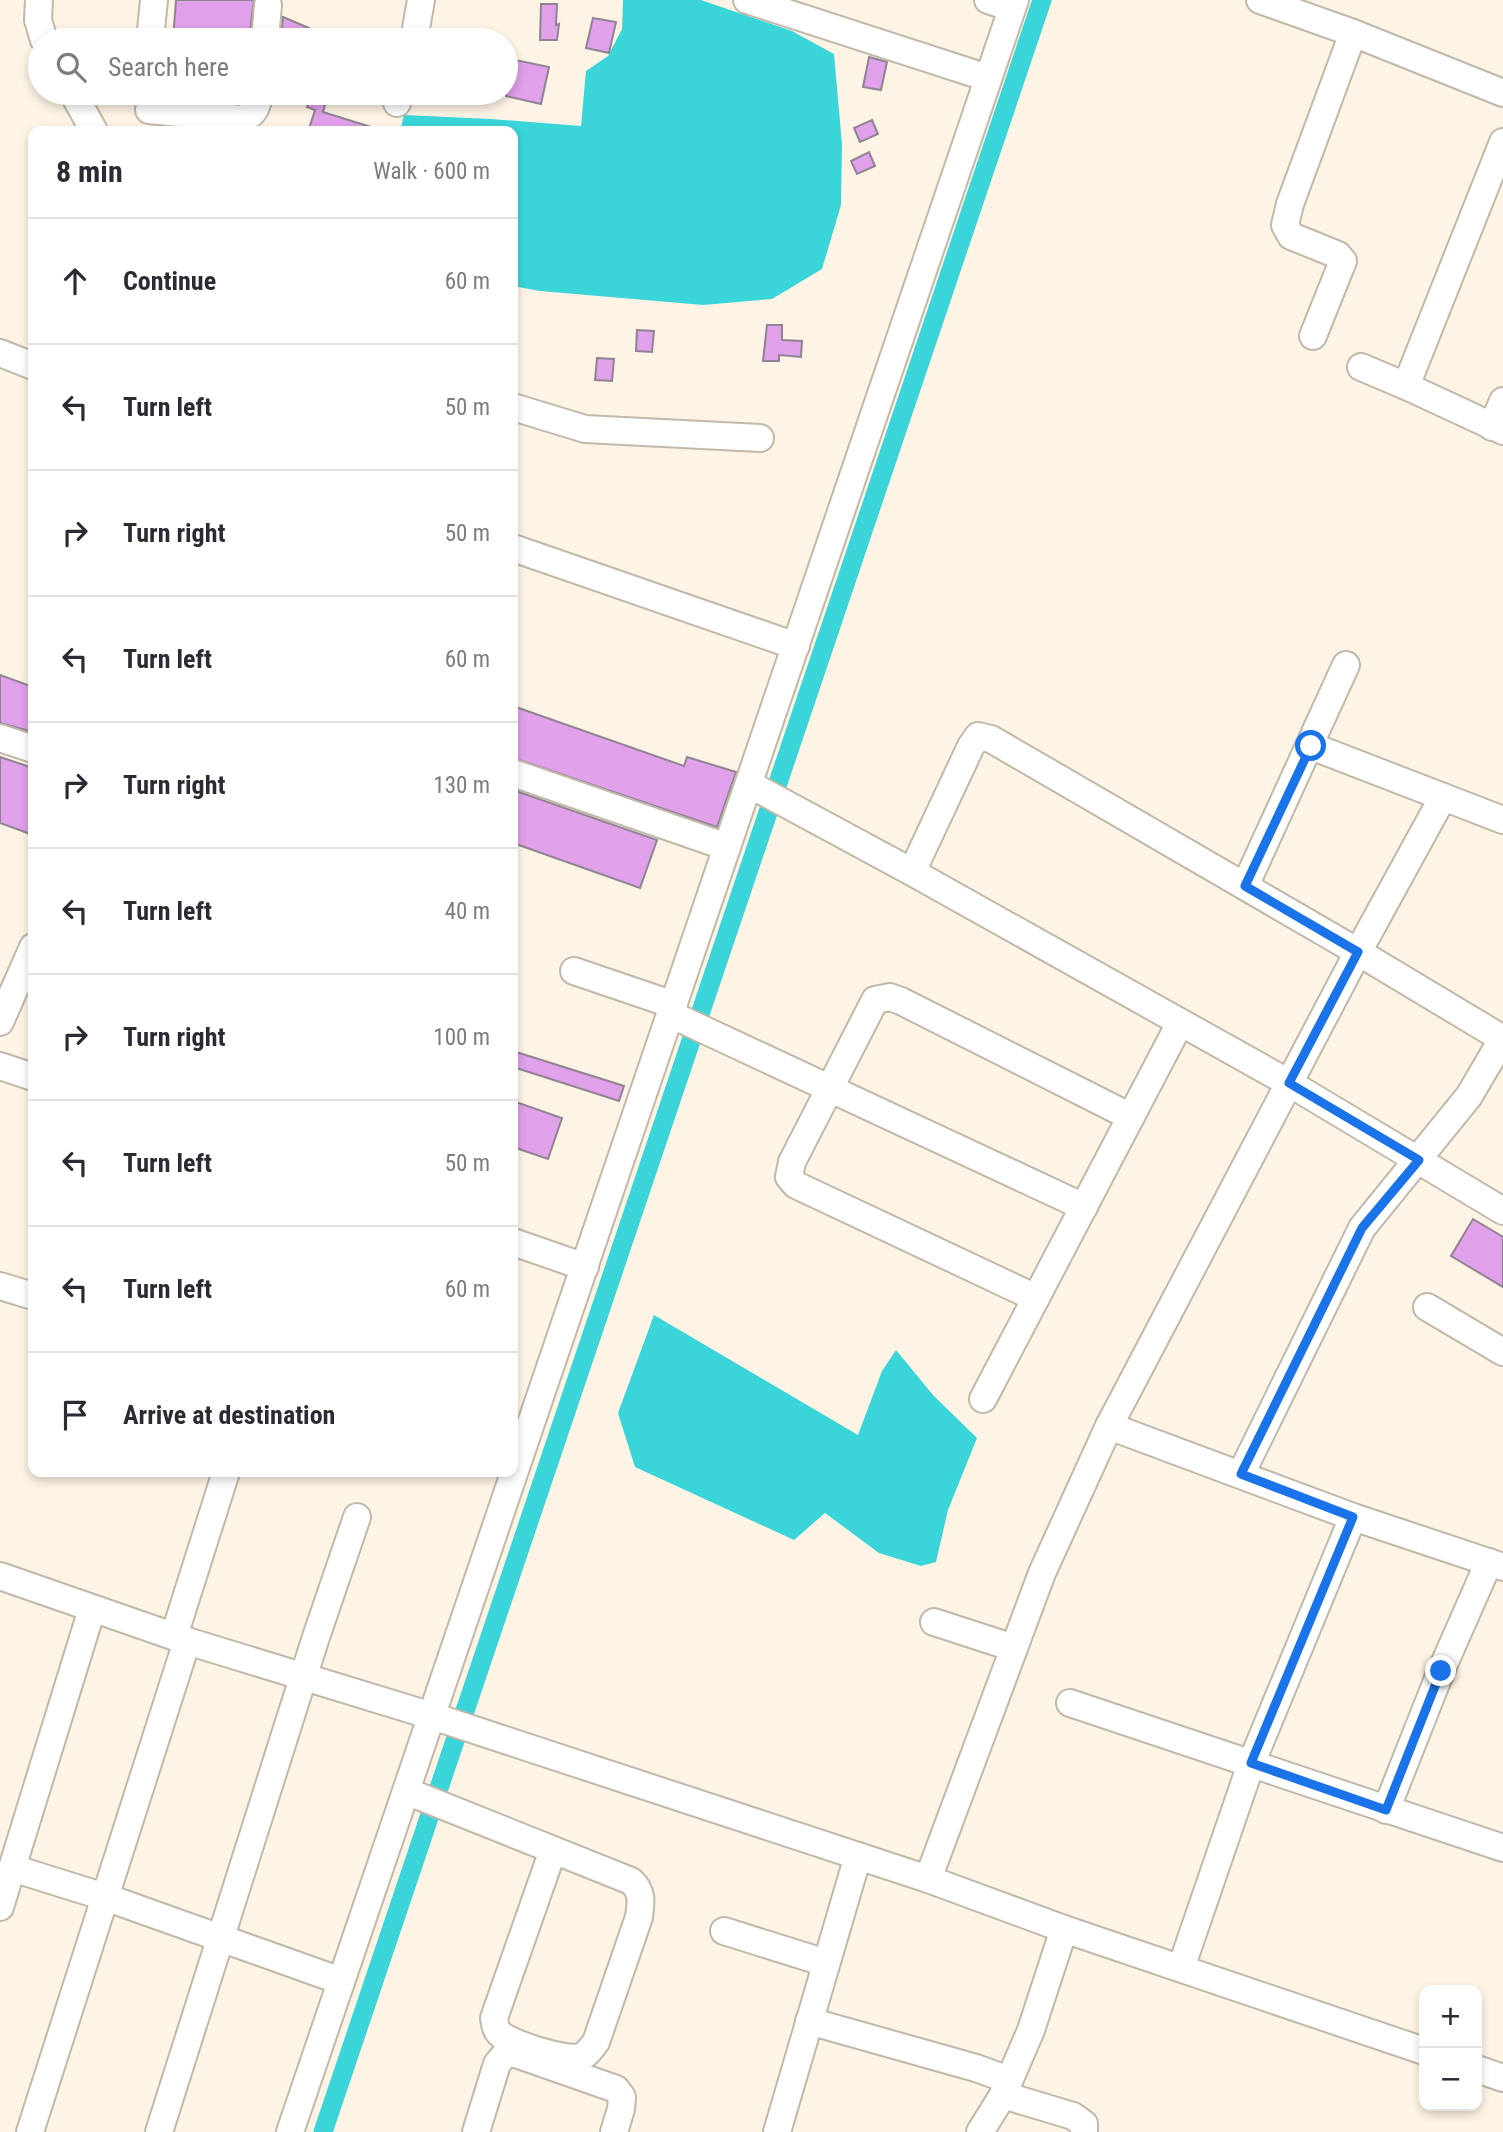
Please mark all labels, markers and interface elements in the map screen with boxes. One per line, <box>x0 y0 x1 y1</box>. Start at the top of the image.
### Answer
search box <box>28 28 518 105</box>
icon: search <box>52 48 90 86</box>
text: Search here <box>108 52 229 82</box>
text: 8 min <box>56 154 123 189</box>
text: Walk · 600 m <box>373 158 490 185</box>
icon: ahead <box>56 262 94 300</box>
text: Continue <box>123 266 216 296</box>
text: 60 m <box>445 268 490 295</box>
icon: left <box>56 388 94 426</box>
text: Turn left <box>123 392 212 422</box>
text: 50 m <box>445 394 490 421</box>
icon: right <box>56 514 94 552</box>
text: Turn right <box>123 518 225 548</box>
text: 50 m <box>445 520 490 547</box>
icon: left <box>56 640 94 678</box>
text: Turn left <box>123 644 212 674</box>
text: 60 m <box>445 646 490 673</box>
route start <box>1295 730 1326 761</box>
icon: right <box>56 766 94 804</box>
text: Turn right <box>123 770 225 800</box>
text: 130 m <box>433 772 490 799</box>
icon: left <box>56 892 94 930</box>
text: Turn left <box>123 896 212 926</box>
text: 40 m <box>445 898 490 925</box>
icon: right <box>56 1018 94 1056</box>
text: Turn right <box>123 1022 225 1052</box>
text: 100 m <box>433 1024 490 1051</box>
icon: left <box>56 1144 94 1182</box>
text: Turn left <box>123 1148 212 1178</box>
text: 50 m <box>445 1150 490 1177</box>
icon: left <box>56 1270 94 1308</box>
text: Turn left <box>123 1274 212 1304</box>
text: 60 m <box>445 1276 490 1303</box>
icon: arrive <box>56 1396 94 1434</box>
text: Arrive at destination <box>123 1400 335 1430</box>
route end <box>1425 1655 1456 1686</box>
map controls <box>1419 1985 1482 2111</box>
button: + <box>1419 1985 1482 2048</box>
button: − <box>1419 2048 1482 2111</box>

